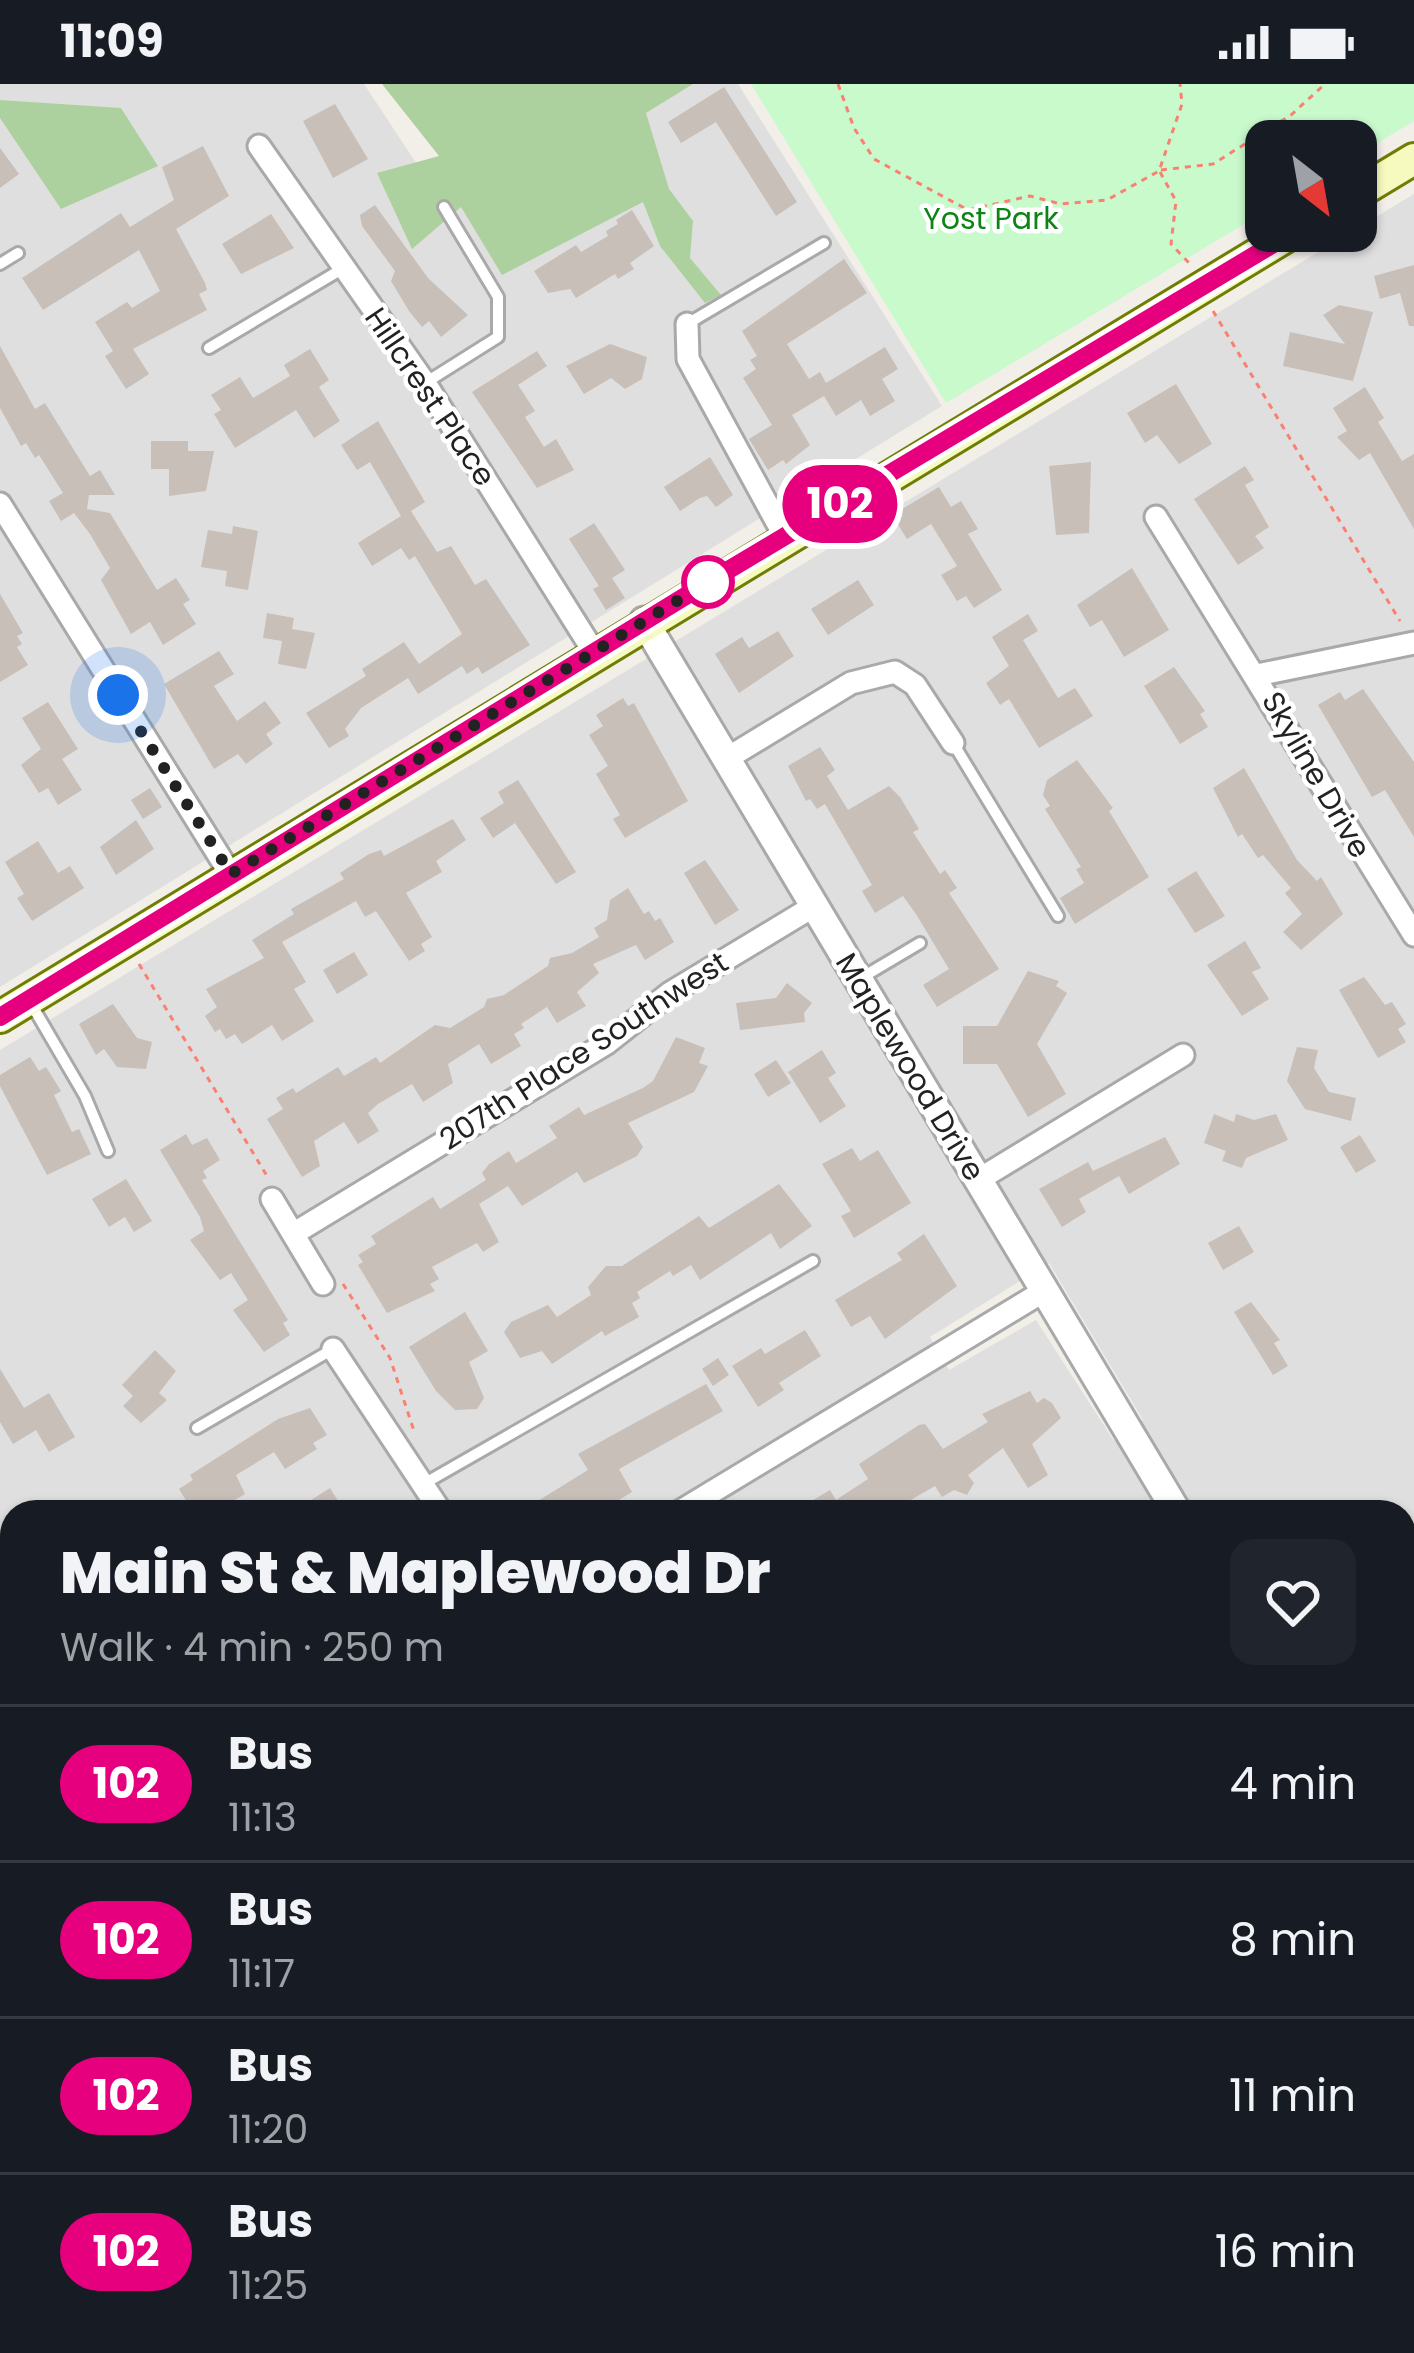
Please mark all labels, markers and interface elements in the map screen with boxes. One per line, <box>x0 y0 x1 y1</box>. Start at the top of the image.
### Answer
text: 11:09 <box>60 10 164 73</box>
north arrow <box>1245 120 1377 252</box>
map controls <box>1245 120 1377 252</box>
park label: Yost Park <box>923 197 1059 240</box>
street label: Hillcrest Place <box>355 299 506 495</box>
line badge: 102 <box>771 465 909 543</box>
text: 102 <box>806 474 874 533</box>
unlabelled marker <box>683 557 733 607</box>
your location <box>88 665 148 725</box>
street label: Skyline Drive <box>1251 684 1381 866</box>
street label: 207th Place Southwest <box>431 941 736 1160</box>
street label: Maplewood Drive <box>825 945 996 1189</box>
text: Main St & Maplewood Dr <box>60 1533 771 1613</box>
button: heart <box>1230 1539 1356 1665</box>
text: Walk · 4 min · 250 m <box>60 1620 444 1675</box>
text: Bus <box>228 1722 313 1785</box>
text: 4 min <box>1229 1752 1356 1815</box>
text: 102 <box>92 1754 160 1813</box>
text: 11:13 <box>228 1790 297 1845</box>
text: Bus <box>228 1878 313 1941</box>
text: 8 min <box>1229 1908 1356 1971</box>
text: 102 <box>92 1910 160 1969</box>
text: 11:17 <box>228 1946 295 2001</box>
text: Bus <box>228 2034 313 2097</box>
text: 11 min <box>1229 2064 1356 2127</box>
text: 102 <box>92 2066 160 2125</box>
text: 11:20 <box>228 2102 308 2157</box>
text: Bus <box>228 2190 313 2253</box>
text: 16 min <box>1215 2220 1356 2283</box>
text: 102 <box>92 2222 160 2281</box>
text: 11:25 <box>228 2258 308 2313</box>

